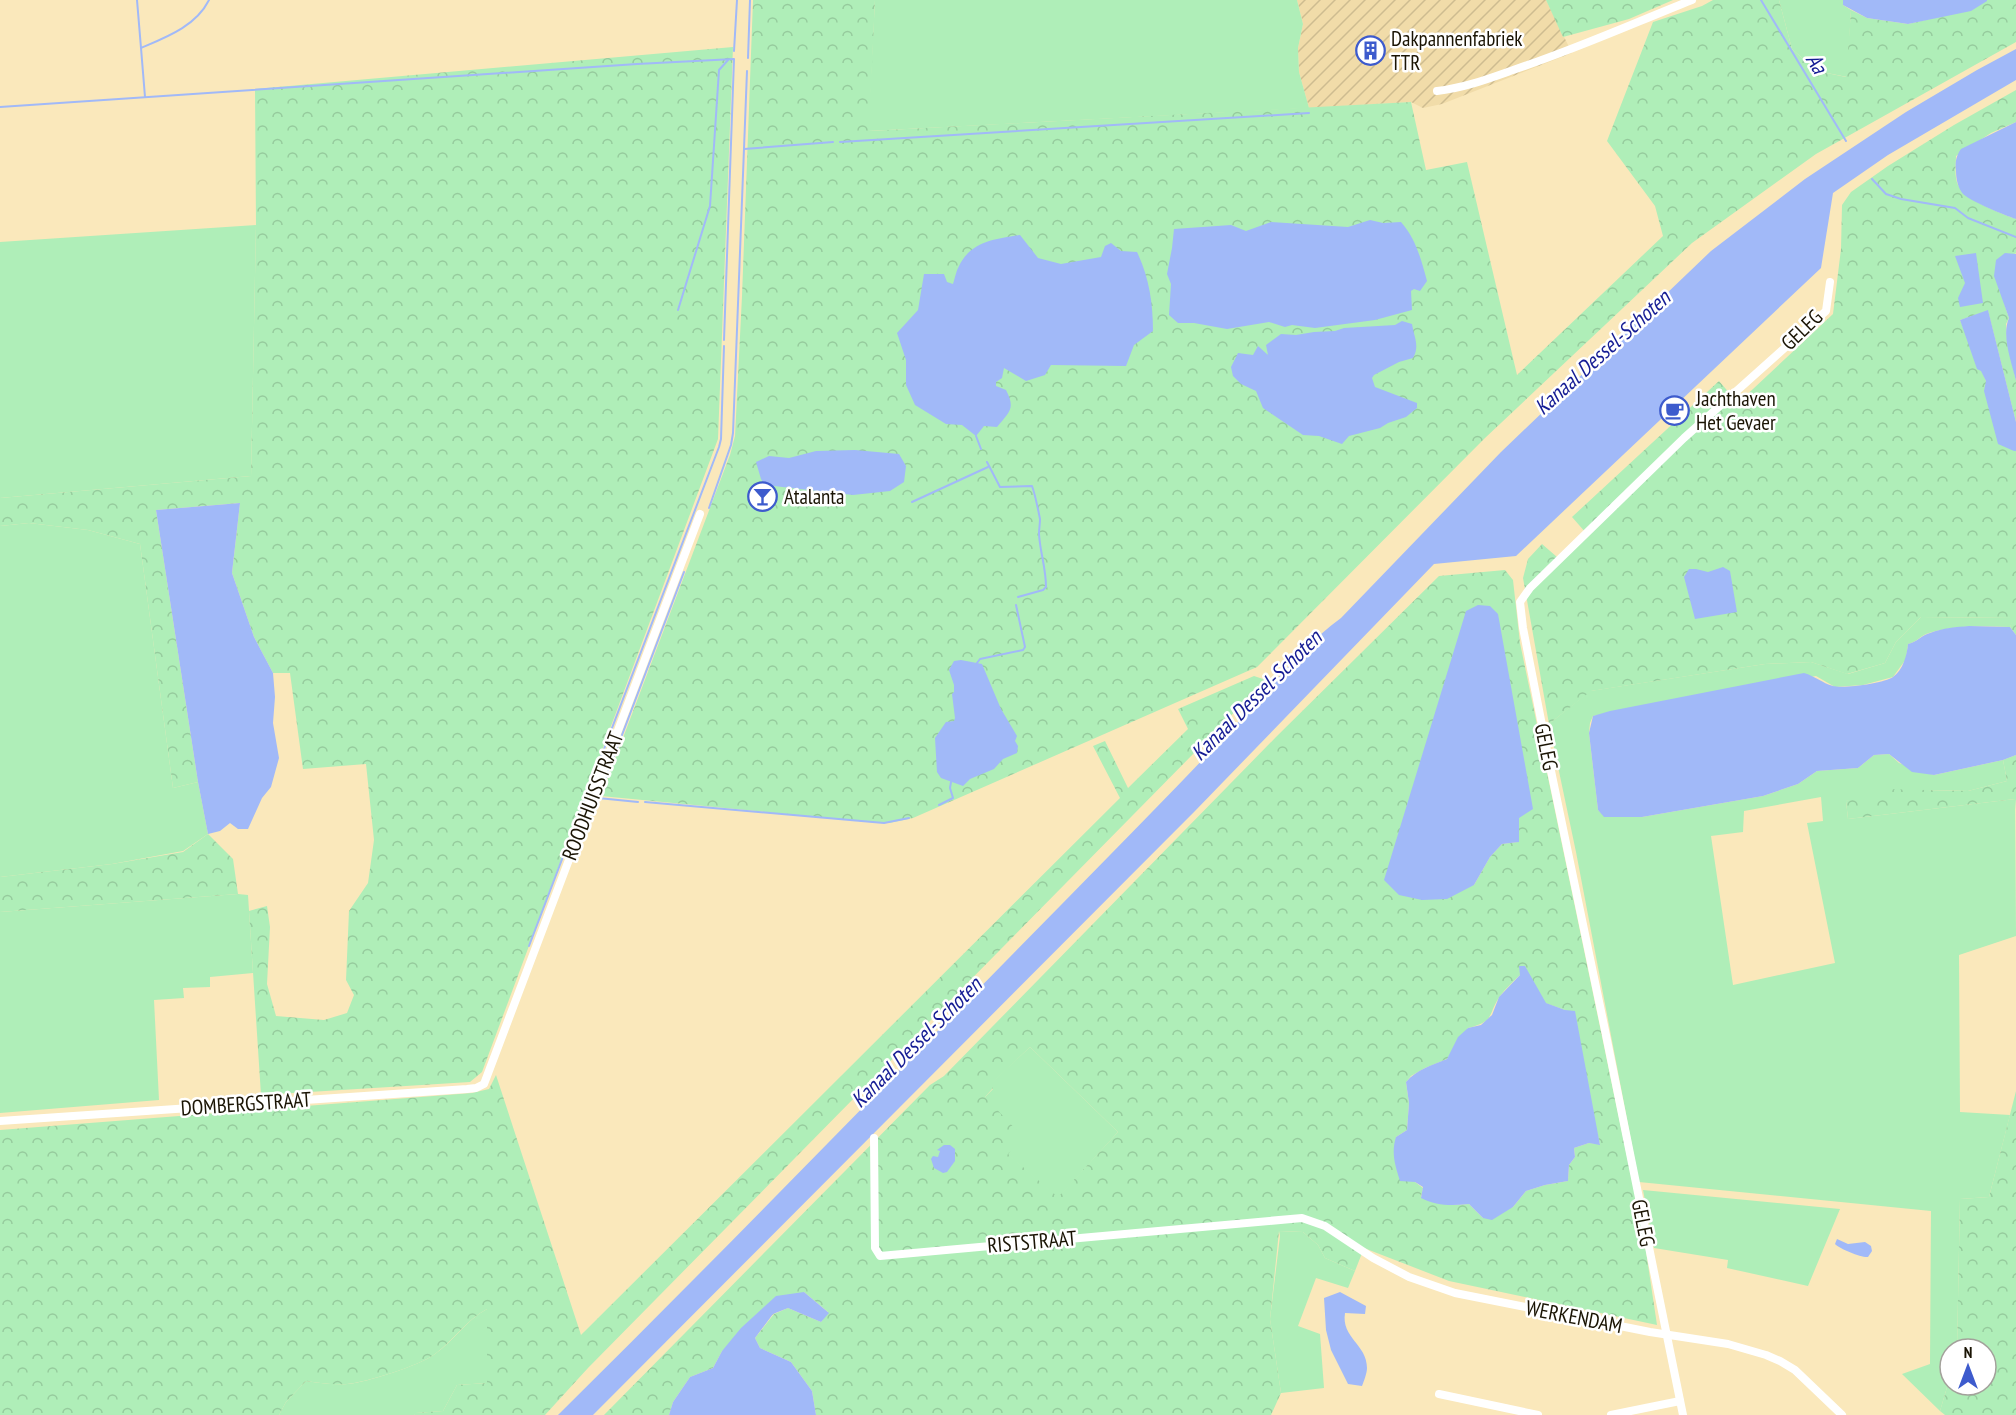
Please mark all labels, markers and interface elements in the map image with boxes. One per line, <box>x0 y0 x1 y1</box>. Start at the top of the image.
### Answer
place label: Dakpannenfabriek TTR <box>1391 25 1522 76</box>
building icon: Dakpannenfabriek TTR <box>1354 35 1386 67</box>
water label: Aa <box>1800 48 1835 79</box>
water label: Kanaal Dessel-Schoten <box>1528 283 1677 420</box>
street label: GELEG <box>1775 303 1828 356</box>
place label: Jachthaven Het Gevaer <box>1695 385 1776 436</box>
cafe icon: Jachthaven Het Gevaer <box>1659 395 1691 427</box>
bar icon: Atalanta <box>747 481 779 513</box>
place label: Atalanta <box>784 483 845 510</box>
water label: Kanaal Dessel-Schoten <box>1185 623 1328 766</box>
street label: GELEG <box>1529 721 1564 773</box>
street label: ROODHUISSTRAAT <box>556 727 630 864</box>
water label: Kanaal Dessel-Schoten <box>845 970 988 1113</box>
street label: DOMBERGSTRAAT <box>180 1085 313 1122</box>
street label: GELEG <box>1626 1197 1661 1249</box>
street label: RISTSTRAAT <box>986 1224 1078 1259</box>
street label: WERKENDAM <box>1524 1294 1625 1339</box>
north arrow <box>1938 1337 1998 1397</box>
text: N <box>1964 1342 1972 1362</box>

